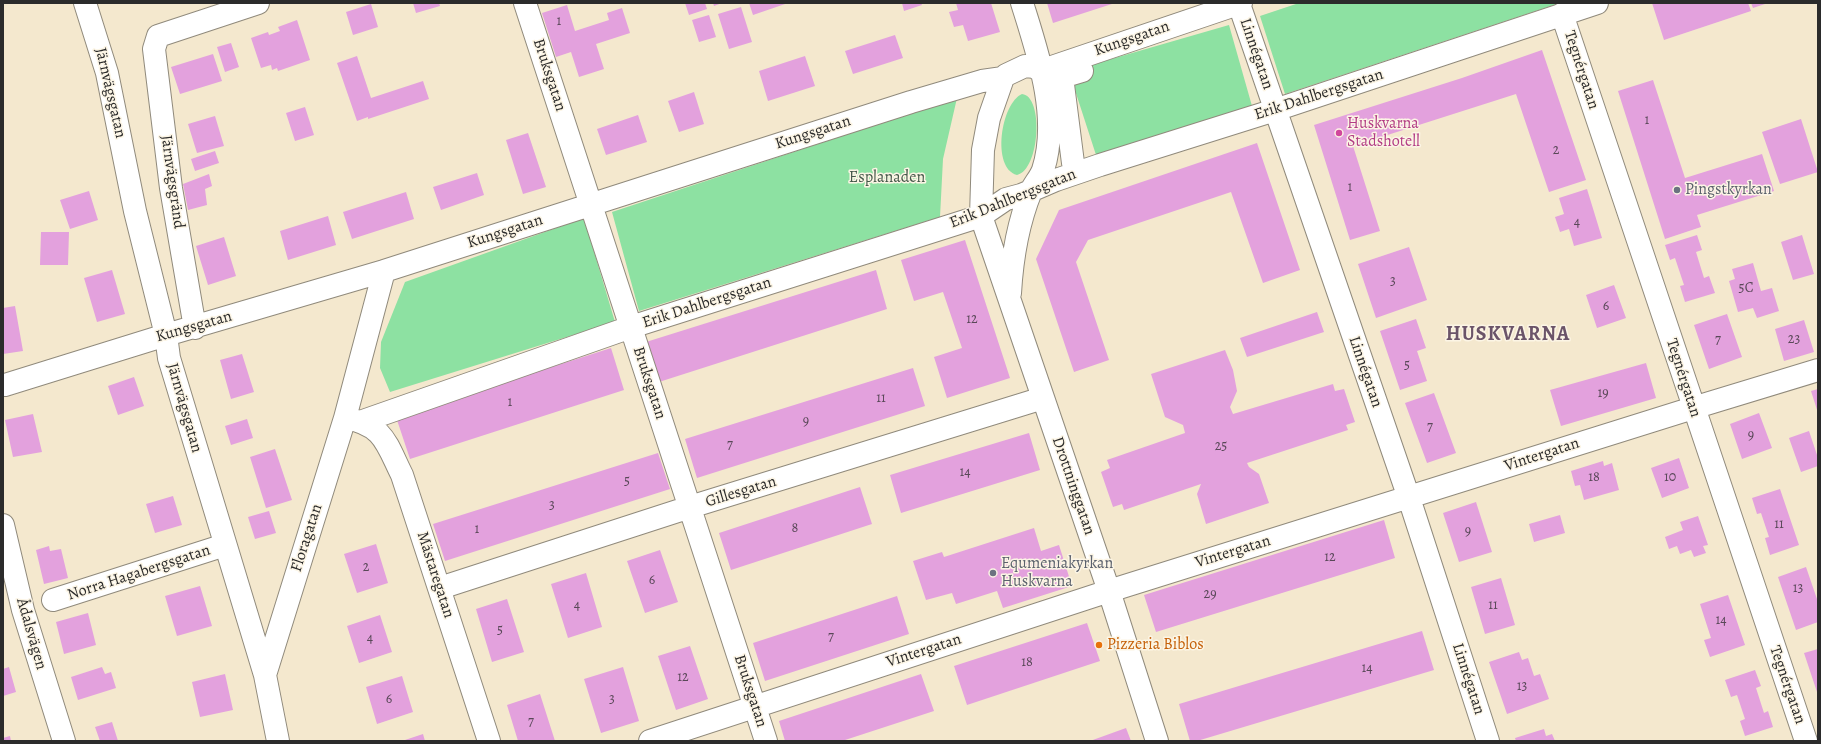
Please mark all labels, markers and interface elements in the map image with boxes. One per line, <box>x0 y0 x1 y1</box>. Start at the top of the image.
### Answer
house number: 1 <box>557 14 561 30</box>
street label: Linnégatan <box>1235 16 1277 92</box>
street label: Kungsgatan <box>1092 17 1172 61</box>
street label: Tegnérgatan <box>1559 28 1603 112</box>
street label: Bruksgatan <box>528 36 570 114</box>
street label: Järnvägsgatan <box>90 46 130 140</box>
street label: Erik Dahlbergsgatan <box>1252 65 1386 125</box>
street label: Kungsgatan <box>773 112 853 154</box>
house number: 1 <box>1645 113 1649 129</box>
place label: Huskvarna Stadshotell <box>1347 114 1420 152</box>
marker: Huskvarna Stadshotell <box>1334 128 1344 138</box>
street label: Järnvägsgränd <box>156 134 188 230</box>
house number: 2 <box>1553 143 1559 159</box>
street label: Erik Dahlbergsgatan <box>947 165 1079 233</box>
park label: Esplanaden <box>849 168 925 188</box>
house number: 1 <box>1348 180 1352 196</box>
place label: Pingstkyrkan <box>1685 180 1772 200</box>
marker: Pingstkyrkan <box>1672 185 1682 195</box>
street label: Kungsgatan <box>465 211 545 253</box>
house number: 4 <box>1574 215 1580 231</box>
street label: Erik Dahlbergsgatan <box>640 273 774 333</box>
house number: 3 <box>1390 274 1396 290</box>
house number: 5C <box>1739 281 1753 297</box>
house number: 6 <box>1603 299 1609 315</box>
street label: Kungsgatan <box>154 307 234 347</box>
house number: 12 <box>966 312 978 328</box>
district label: HUSKVARNA <box>1446 323 1570 347</box>
house number: 23 <box>1788 332 1800 348</box>
house number: 7 <box>1715 333 1721 349</box>
street label: Linnégatan <box>1344 334 1386 410</box>
street label: Tegnérgatan <box>1661 336 1705 420</box>
street label: Bruksgatan <box>628 344 670 422</box>
house number: 5 <box>1404 358 1410 374</box>
street label: Järnvägsgatan <box>162 361 206 455</box>
house number: 19 <box>1597 386 1609 402</box>
house number: 11 <box>876 391 886 407</box>
house number: 1 <box>508 395 512 411</box>
house number: 9 <box>803 414 809 430</box>
house number: 7 <box>1427 420 1433 436</box>
house number: 9 <box>1748 428 1754 444</box>
street label: Drottninggatan <box>1047 434 1099 538</box>
street label: Vintergatan <box>1502 434 1582 476</box>
house number: 7 <box>727 438 733 454</box>
house number: 25 <box>1215 439 1227 455</box>
house number: 14 <box>959 465 971 481</box>
house number: 18 <box>1588 470 1600 486</box>
house number: 10 <box>1664 470 1676 486</box>
street label: Gillesgatan <box>703 472 779 512</box>
house number: 5 <box>624 474 630 490</box>
house number: 3 <box>549 498 555 514</box>
street label: Floragatan <box>287 502 327 574</box>
house number: 11 <box>1774 517 1784 533</box>
house number: 8 <box>792 521 798 537</box>
house number: 1 <box>475 522 479 538</box>
house number: 9 <box>1465 524 1471 540</box>
street label: Mästaregatan <box>412 529 458 621</box>
street label: Vintergatan <box>1193 531 1273 573</box>
street label: Norra Hagabergsgatan <box>65 541 213 605</box>
house number: 12 <box>1324 550 1336 566</box>
place label: Equmeniakyrkan Huskvarna <box>1001 554 1113 592</box>
house number: 2 <box>363 560 369 576</box>
marker: Equmeniakyrkan Huskvarna <box>988 568 998 578</box>
house number: 6 <box>649 573 655 589</box>
house number: 13 <box>1793 581 1803 597</box>
house number: 29 <box>1203 587 1217 603</box>
street label: Ådalsvägen <box>12 596 50 672</box>
house number: 4 <box>574 598 580 614</box>
house number: 11 <box>1488 598 1498 614</box>
house number: 14 <box>1715 613 1727 629</box>
house number: 5 <box>497 623 503 639</box>
house number: 7 <box>828 630 834 646</box>
street label: Vintergatan <box>884 630 964 672</box>
house number: 4 <box>367 631 373 647</box>
place label: Pizzeria Biblos <box>1107 635 1204 655</box>
marker: Pizzeria Biblos <box>1094 640 1104 650</box>
street label: Linnégatan <box>1447 641 1489 717</box>
street label: Tegnérgatan <box>1765 643 1809 727</box>
street label: Bruksgatan <box>729 652 771 730</box>
house number: 18 <box>1021 655 1033 671</box>
house number: 14 <box>1361 661 1373 677</box>
house number: 12 <box>677 670 689 686</box>
house number: 13 <box>1517 679 1527 695</box>
house number: 6 <box>386 692 392 708</box>
house number: 3 <box>609 692 615 708</box>
house number: 7 <box>528 715 534 731</box>

